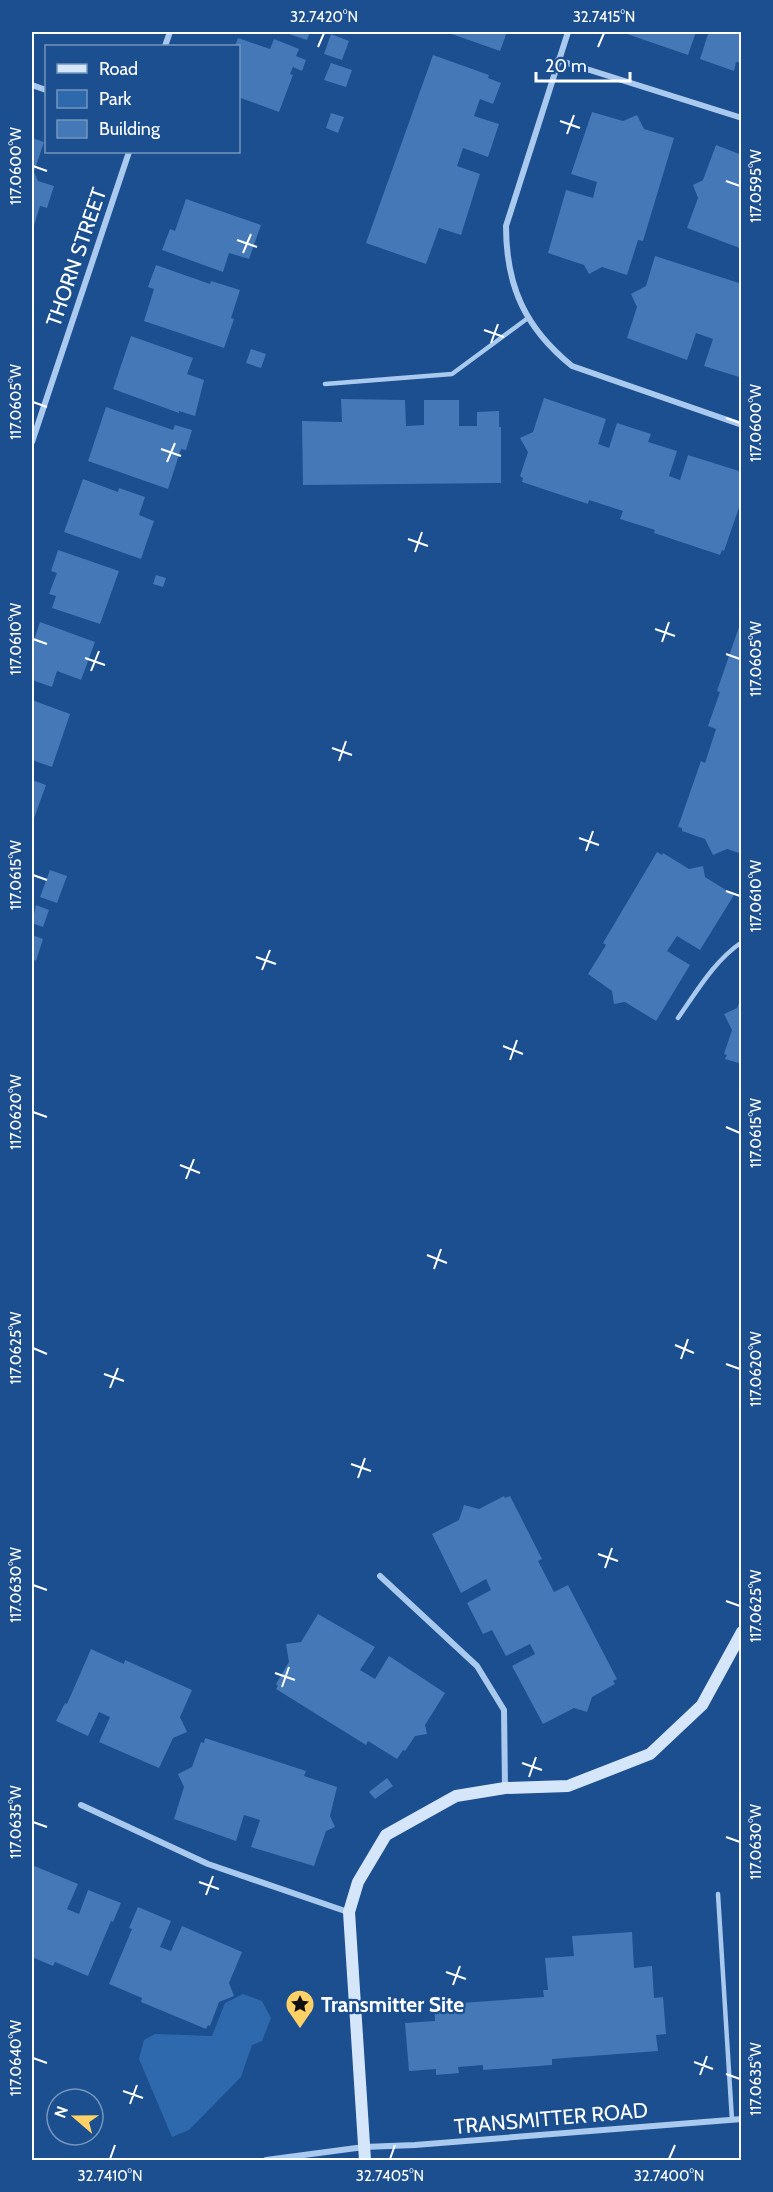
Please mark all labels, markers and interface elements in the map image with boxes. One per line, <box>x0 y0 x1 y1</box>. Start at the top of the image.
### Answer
text: 32.7420°N <box>290 8 358 26</box>
text: 32.7415°N <box>573 8 635 26</box>
legend <box>45 45 240 153</box>
scale bar <box>536 45 630 83</box>
text: 20 m <box>545 55 587 77</box>
text: Road <box>99 58 138 80</box>
text: Park <box>99 88 132 110</box>
text: Building <box>99 118 161 140</box>
text: 117.0600°W <box>7 126 25 205</box>
text: 117.0595°W <box>747 149 765 223</box>
street label: THORN STREET <box>41 184 111 330</box>
text: 117.0605°W <box>7 363 25 440</box>
text: 117.0600°W <box>747 383 765 462</box>
text: 117.0610°W <box>7 602 25 675</box>
text: 117.0605°W <box>747 620 765 697</box>
text: 117.0615°W <box>7 839 25 910</box>
text: 117.0610°W <box>747 859 765 932</box>
text: 117.0620°W <box>7 1073 25 1150</box>
text: 117.0615°W <box>747 1097 765 1168</box>
text: 117.0625°W <box>7 1311 25 1385</box>
text: 117.0620°W <box>747 1330 765 1407</box>
text: 117.0630°W <box>7 1546 25 1623</box>
text: 117.0625°W <box>747 1569 765 1643</box>
text: 117.0635°W <box>7 1785 25 1859</box>
text: 117.0630°W <box>747 1803 765 1880</box>
place icon: Transmitter Site <box>284 1988 316 2030</box>
place label: Transmitter Site <box>321 1992 464 2017</box>
text: 117.0640°W <box>7 2019 25 2096</box>
text: 117.0635°W <box>747 2042 765 2116</box>
north arrow <box>45 2087 105 2147</box>
street label: TRANSMITTER ROAD <box>453 2097 649 2139</box>
text: N <box>51 2103 72 2121</box>
text: 32.7410°N <box>77 2167 143 2185</box>
text: 32.7405°N <box>356 2167 424 2185</box>
text: 32.7400°N <box>634 2167 704 2185</box>

